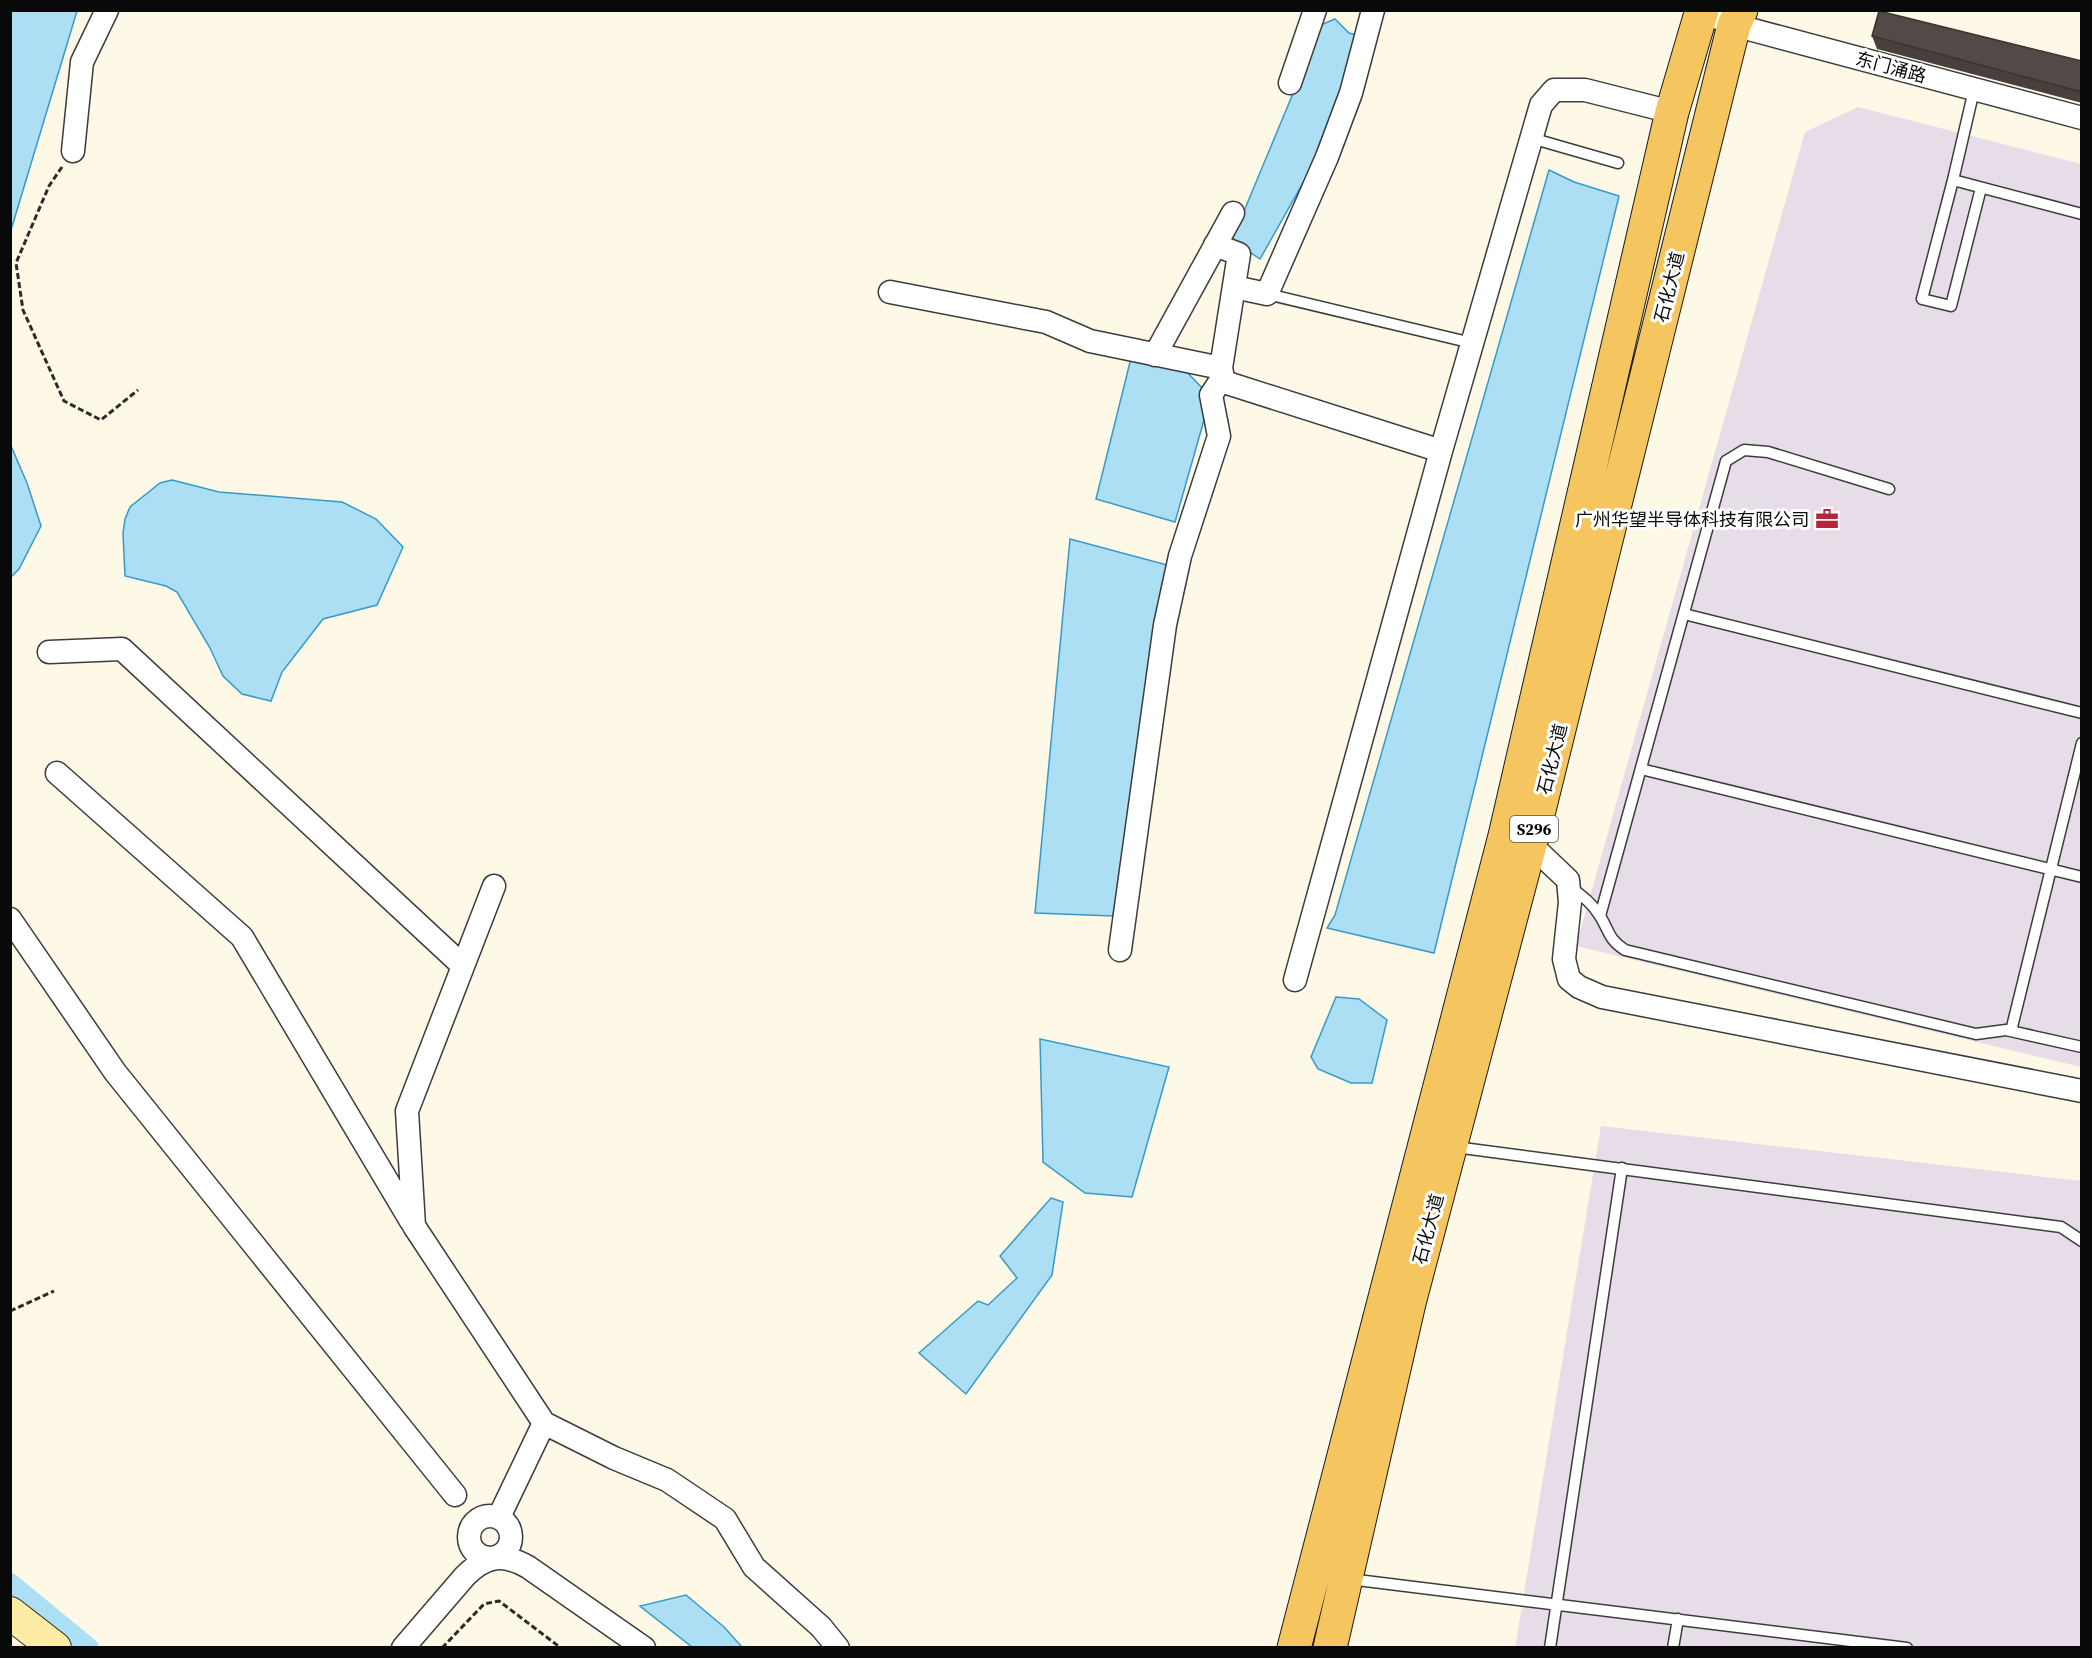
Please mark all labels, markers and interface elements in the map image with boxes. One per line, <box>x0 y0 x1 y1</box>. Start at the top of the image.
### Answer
street label: 东门涌路 <box>1853 46 1929 88</box>
street label: 石化大道 <box>1648 249 1690 325</box>
office icon: 广州华望半导体科技有限公司 <box>1814 506 1840 532</box>
place label: 广州华望半导体科技有限公司 <box>1575 507 1809 532</box>
street label: 石化大道 <box>1531 721 1573 797</box>
road number: S296 <box>1510 816 1558 842</box>
street label: 石化大道 <box>1407 1191 1449 1267</box>

